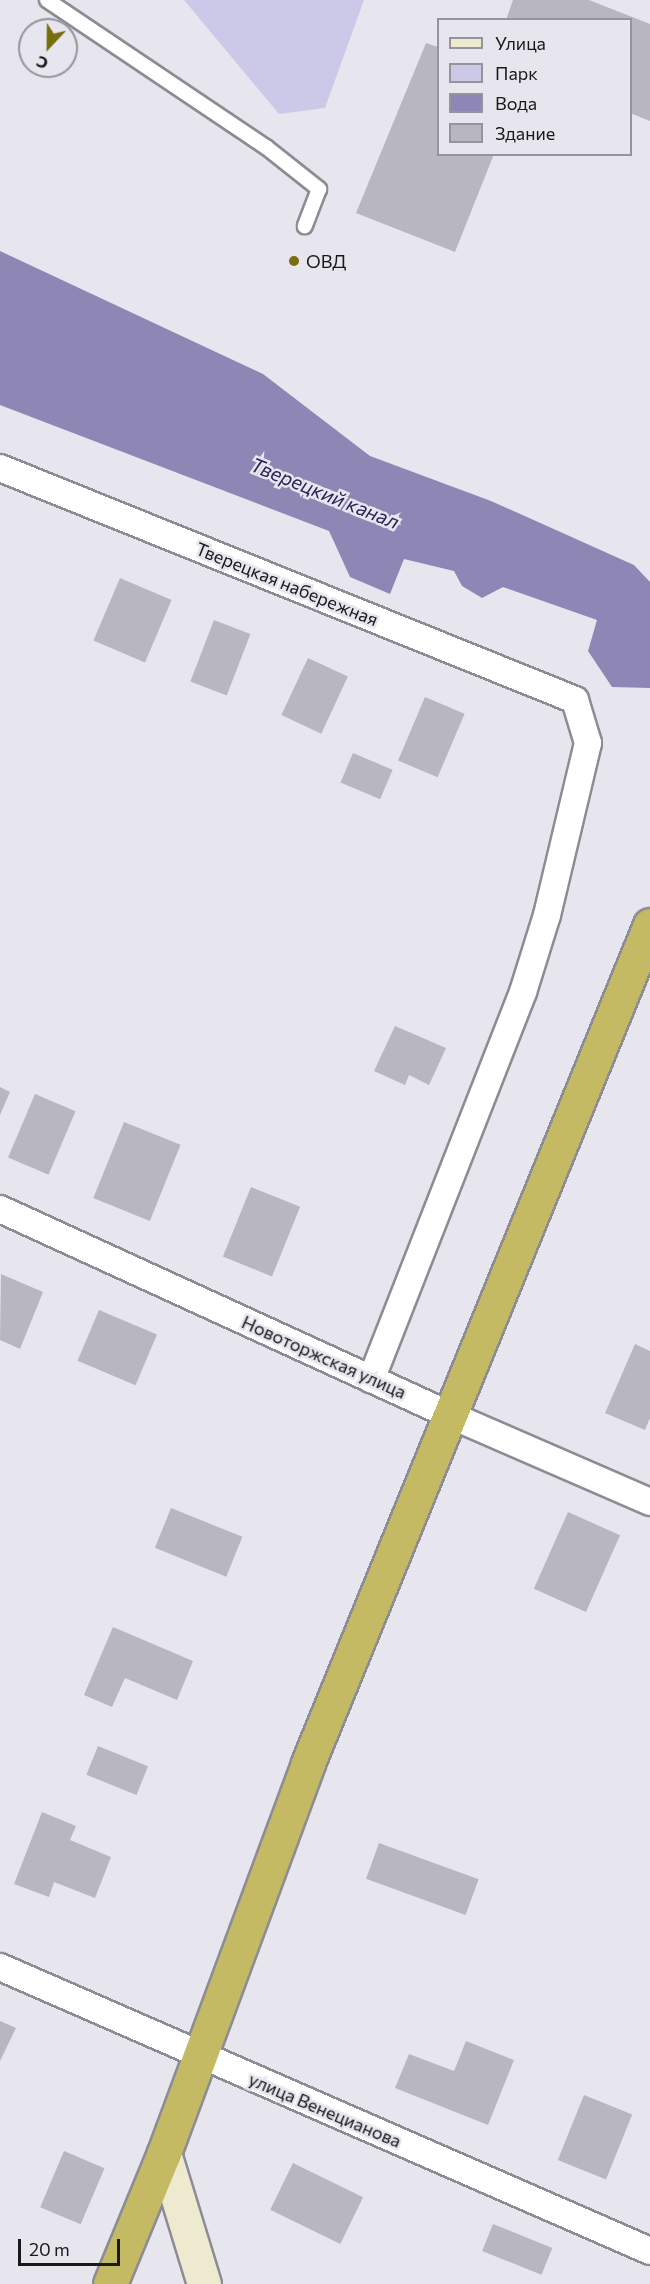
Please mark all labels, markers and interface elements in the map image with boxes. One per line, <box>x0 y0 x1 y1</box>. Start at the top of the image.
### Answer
north arrow <box>18 18 78 78</box>
legend <box>437 18 632 156</box>
text: Улица <box>495 32 546 54</box>
text: С <box>33 52 50 74</box>
text: Парк <box>495 62 538 84</box>
text: Вода <box>495 92 537 114</box>
text: Здание <box>495 122 555 144</box>
place label: ОВД <box>306 250 346 272</box>
marker: ОВД <box>287 254 301 268</box>
water label: Тверецкий канал <box>247 452 403 534</box>
street label: Тверецкая набережная <box>193 538 381 630</box>
street label: Новоторжская улица <box>239 1311 409 1403</box>
street label: улица Венецианова <box>246 2068 404 2152</box>
scale bar <box>21 2227 123 2265</box>
text: 20 m <box>29 2238 70 2260</box>

